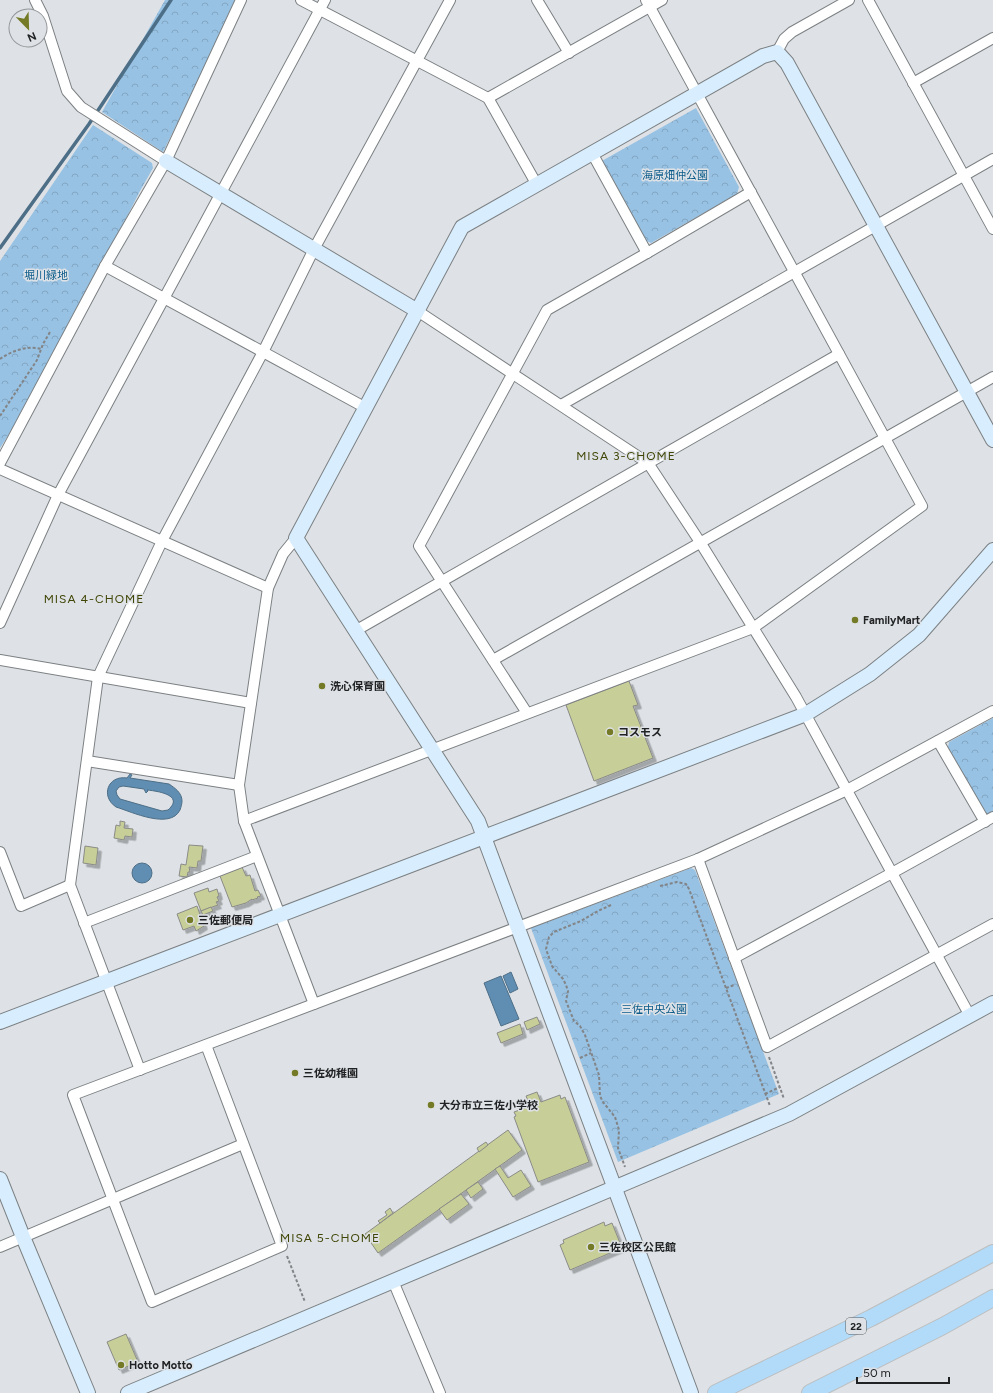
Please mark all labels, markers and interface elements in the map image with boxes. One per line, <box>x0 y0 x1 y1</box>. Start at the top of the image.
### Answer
north arrow <box>8 8 48 48</box>
text: N <box>25 29 38 44</box>
park label: 海原畑仲公園 <box>642 169 708 182</box>
park label: 堀川緑地 <box>24 269 68 282</box>
district label: MISA 3-CHOME <box>576 449 676 463</box>
district label: MISA 4-CHOME <box>44 592 144 606</box>
place label: FamilyMart <box>863 614 921 627</box>
marker: FamilyMart <box>850 615 860 625</box>
place label: 洗心保育園 <box>330 680 385 693</box>
marker: 洗心保育園 <box>317 681 327 691</box>
place label: コスモス <box>618 726 662 739</box>
marker: コスモス <box>605 727 615 737</box>
place label: 三佐郵便局 <box>198 914 253 927</box>
marker: 三佐郵便局 <box>185 915 195 925</box>
park label: 三佐中央公園 <box>621 1003 687 1016</box>
place label: 三佐幼稚園 <box>303 1067 358 1080</box>
marker: 三佐幼稚園 <box>290 1068 300 1078</box>
place label: 大分市立三佐小学校 <box>439 1099 538 1112</box>
marker: 大分市立三佐小学校 <box>426 1100 436 1110</box>
district label: MISA 5-CHOME <box>280 1231 380 1245</box>
place label: 三佐校区公民館 <box>599 1241 676 1254</box>
marker: 三佐校区公民館 <box>586 1242 596 1252</box>
road number: 22 <box>846 1318 866 1334</box>
place label: Hotto Motto <box>129 1359 193 1372</box>
scale bar <box>857 1359 949 1385</box>
marker: Hotto Motto <box>116 1360 126 1370</box>
text: 50 m <box>863 1366 891 1380</box>

